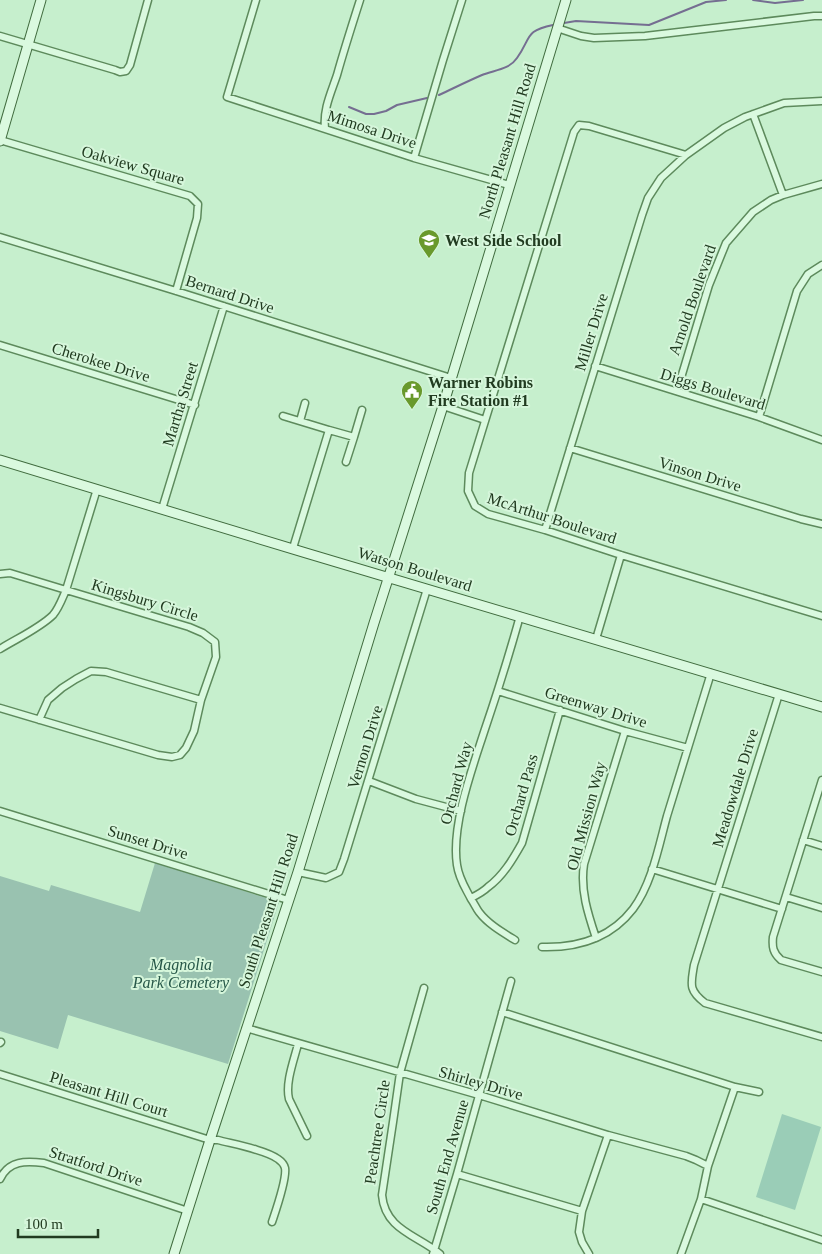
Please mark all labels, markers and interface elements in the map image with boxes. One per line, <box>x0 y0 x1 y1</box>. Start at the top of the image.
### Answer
street label: North Pleasant Hill Road <box>475 61 539 221</box>
street label: Mimosa Drive <box>325 107 419 151</box>
street label: Oakview Square <box>79 142 186 189</box>
school or university icon: West Side School <box>417 228 441 259</box>
place label: West Side School <box>445 232 562 249</box>
street label: Arnold Boulevard <box>665 242 719 358</box>
street label: Bernard Drive <box>184 272 276 316</box>
street label: Miller Drive <box>571 291 611 373</box>
street label: Cherokee Drive <box>50 339 152 385</box>
street label: Martha Street <box>159 359 201 448</box>
street label: Diggs Boulevard <box>658 365 768 414</box>
place label: Warner Robins Fire Station #1 <box>428 374 533 409</box>
public building icon: Warner Robins Fire Station #1 <box>400 379 424 410</box>
street label: Vinson Drive <box>657 453 743 495</box>
street label: McArthur Boulevard <box>485 489 619 547</box>
street label: Watson Boulevard <box>356 544 474 594</box>
street label: Kingsbury Circle <box>89 576 200 625</box>
street label: Greenway Drive <box>542 683 649 732</box>
street label: Vernon Drive <box>344 703 386 791</box>
street label: Meadowdale Drive <box>709 727 761 849</box>
street label: Orchard Way <box>437 740 476 827</box>
street label: Orchard Pass <box>501 752 541 838</box>
street label: Old Mission Way <box>563 760 610 873</box>
street label: Sunset Drive <box>106 822 190 862</box>
street label: South Pleasant Hill Road <box>235 832 301 990</box>
park label: Magnolia Park Cemetery <box>132 956 230 992</box>
street label: Shirley Drive <box>437 1063 525 1104</box>
street label: Pleasant Hill Court <box>48 1068 171 1120</box>
street label: Peachtree Circle <box>361 1079 393 1185</box>
street label: South End Avenue <box>422 1098 472 1216</box>
street label: Stratford Drive <box>47 1143 145 1189</box>
scale bar <box>18 1206 98 1238</box>
text: 100 m <box>25 1216 63 1232</box>

